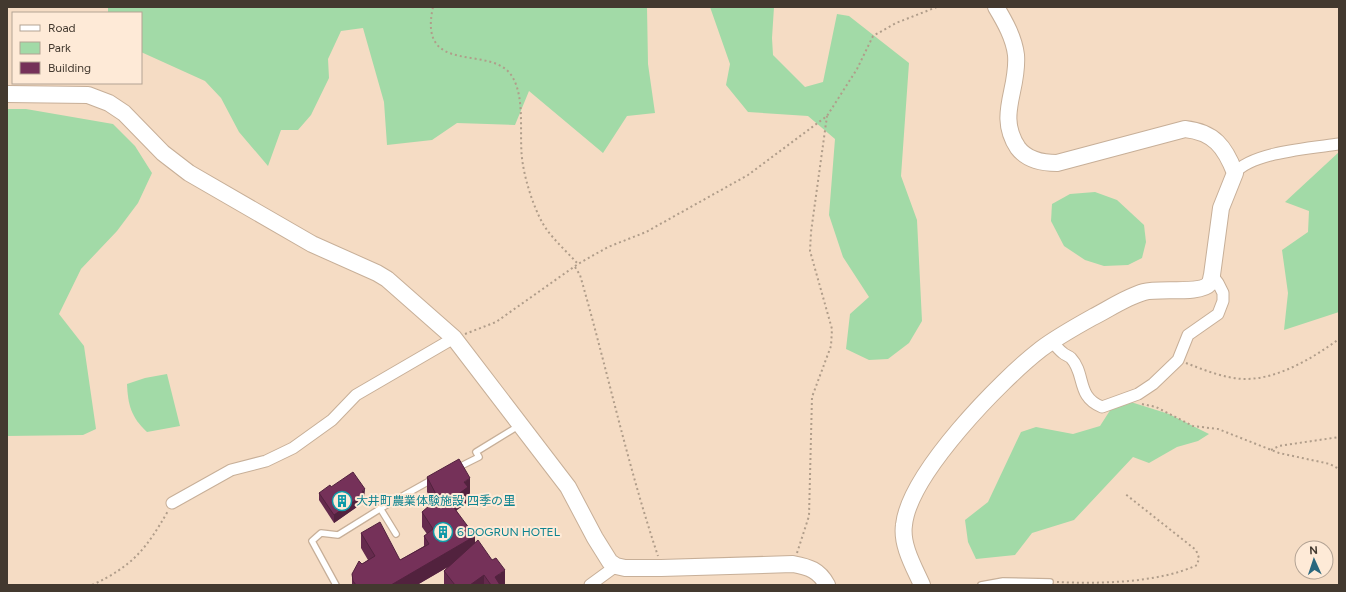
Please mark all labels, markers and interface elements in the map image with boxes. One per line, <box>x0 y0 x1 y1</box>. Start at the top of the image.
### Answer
legend <box>12 12 142 84</box>
text: Road <box>48 21 76 35</box>
text: Park <box>48 41 71 55</box>
text: Building <box>48 61 91 75</box>
building icon: 大井町農業体験施設 四季の里 <box>331 490 353 512</box>
place label: 大井町農業体験施設 四季の里 <box>356 494 515 508</box>
building icon: 6 DOGRUN HOTEL <box>432 521 454 543</box>
place label: 6 DOGRUN HOTEL <box>457 525 561 539</box>
north arrow <box>1294 540 1334 580</box>
text: N <box>1309 544 1318 557</box>

